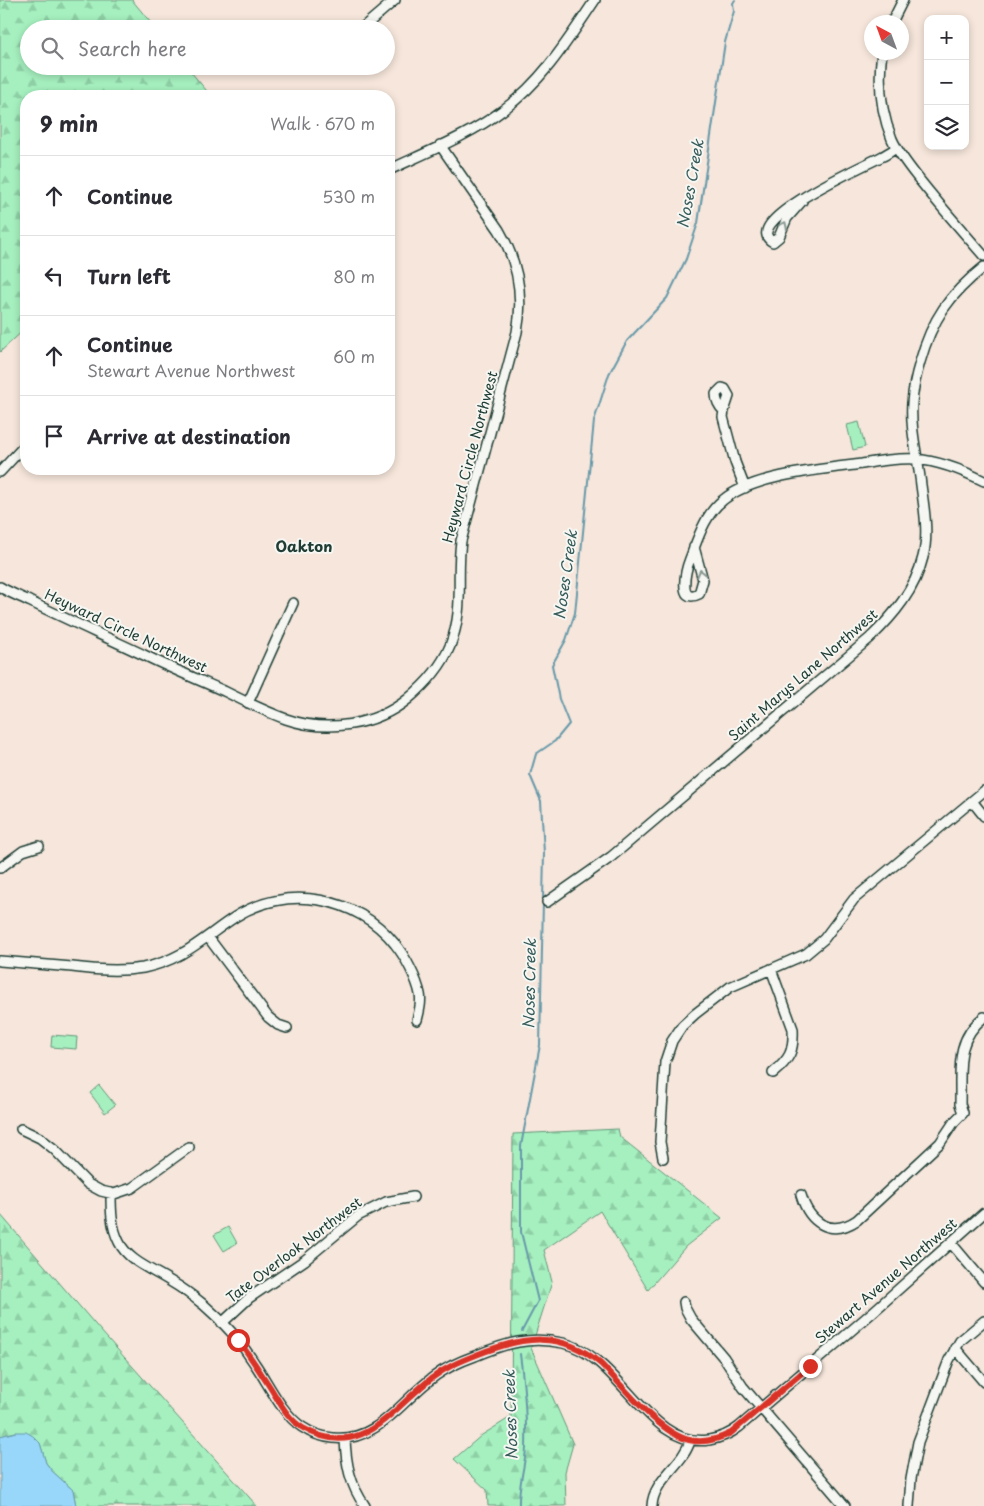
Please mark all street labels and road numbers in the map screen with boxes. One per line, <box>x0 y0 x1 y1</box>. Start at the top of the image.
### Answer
street label: Heyward Circle Northwest <box>436 368 503 545</box>
street label: Heyward Circle Northwest <box>41 584 211 678</box>
street label: Saint Marys Lane Northwest <box>723 604 882 745</box>
street label: Tate Overlook Northwest <box>221 1191 366 1308</box>
street label: Stewart Avenue Northwest <box>810 1213 962 1348</box>

